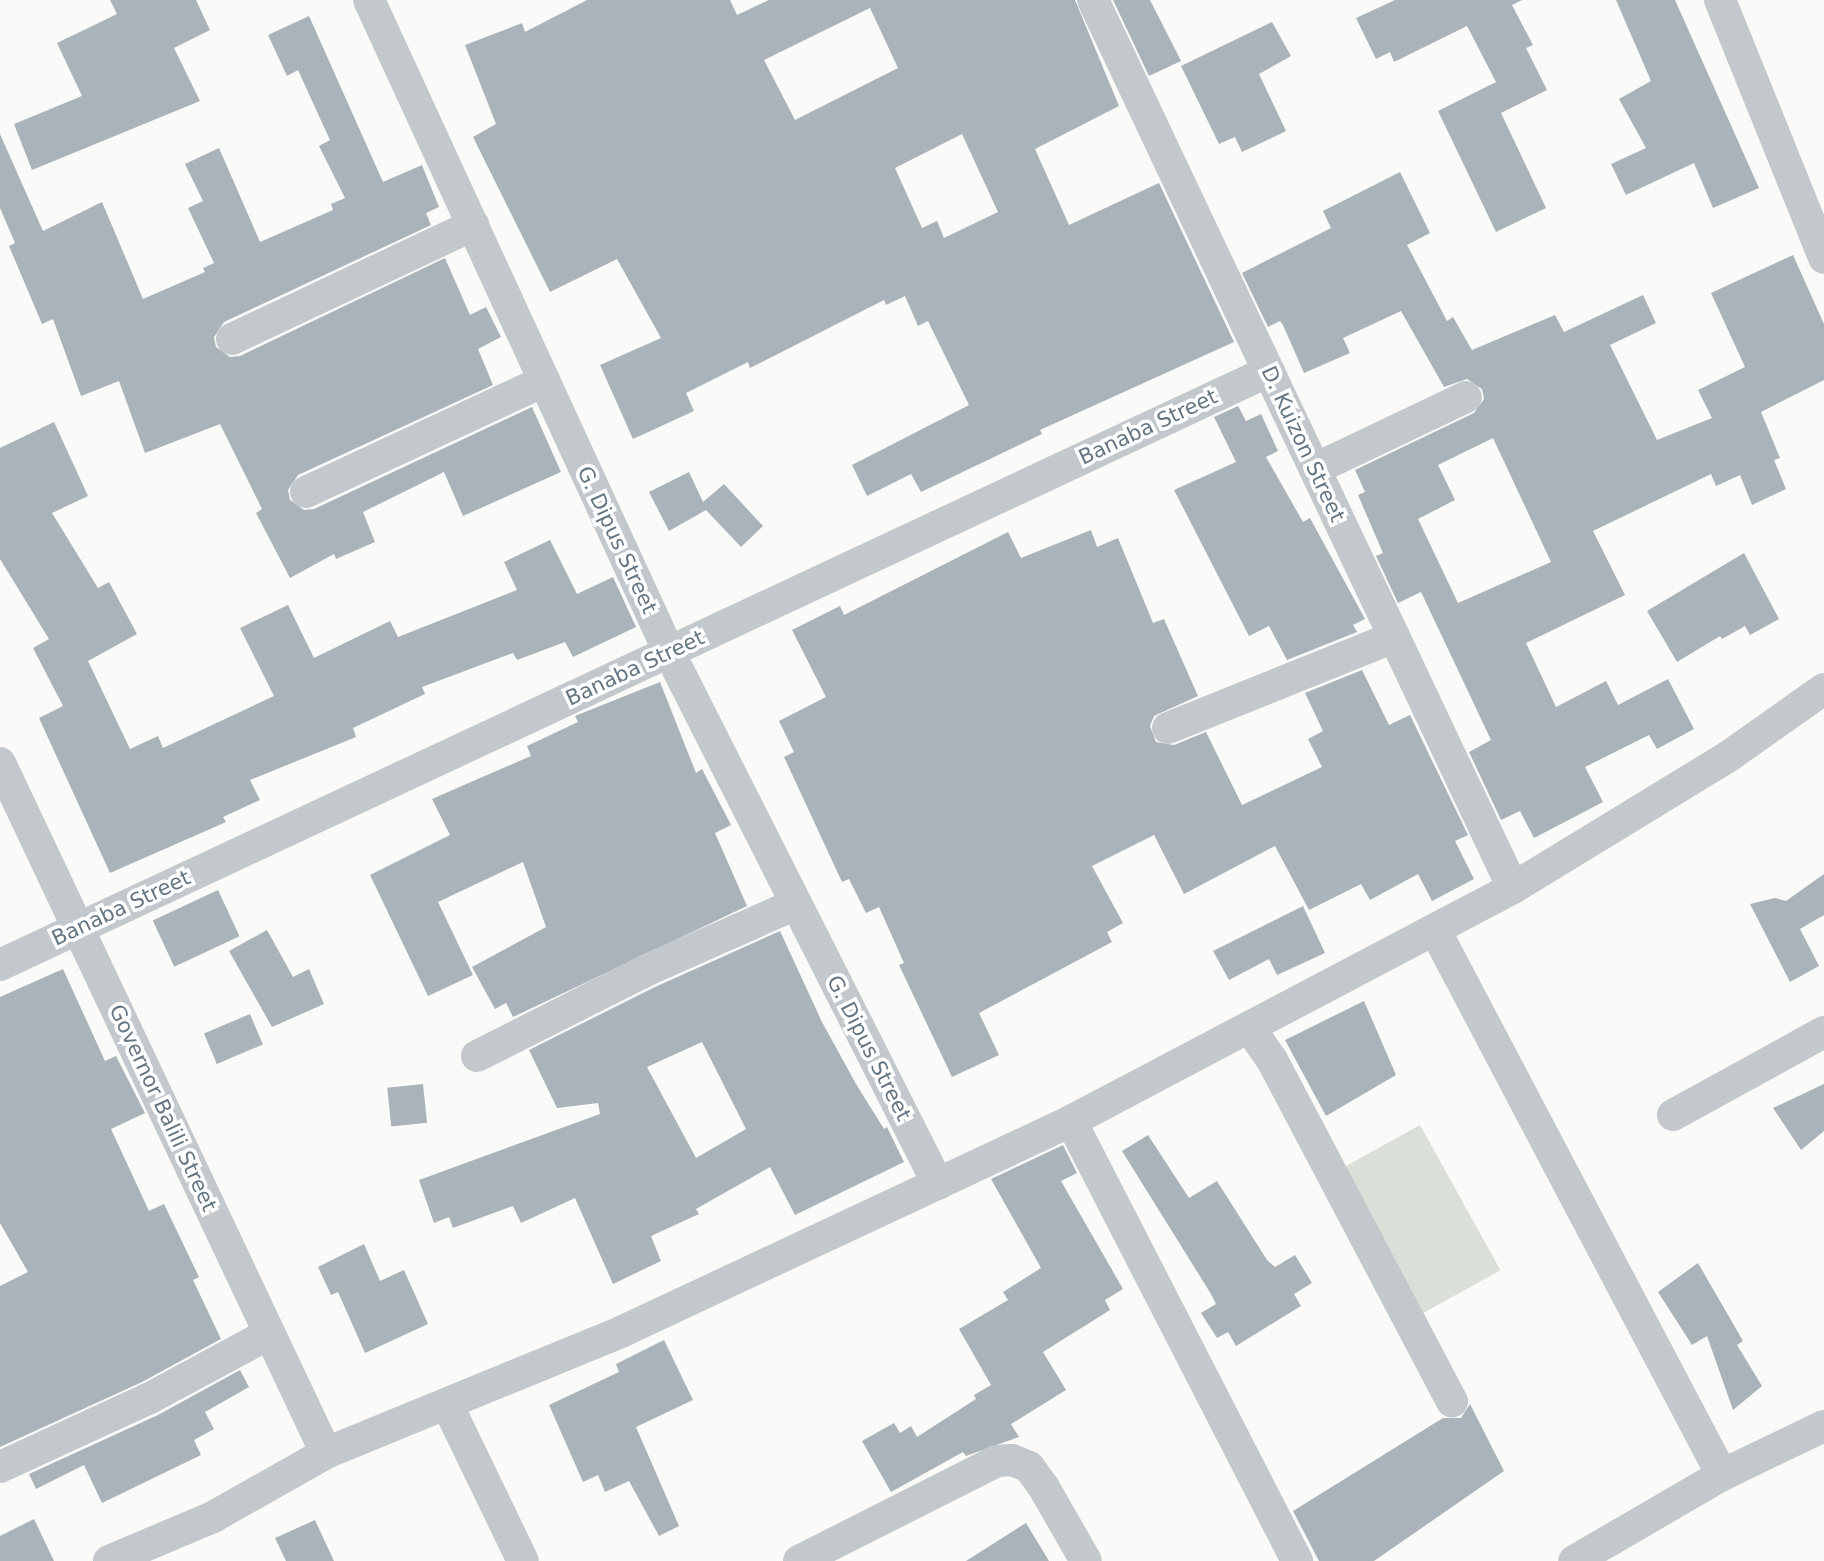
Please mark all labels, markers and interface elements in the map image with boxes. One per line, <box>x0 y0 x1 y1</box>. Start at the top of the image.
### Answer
street label: D. Kuizon Street <box>1256 362 1350 526</box>
street label: Banaba Street <box>1075 384 1221 470</box>
street label: G. Dipus Street <box>572 462 662 618</box>
street label: Banaba Street <box>562 625 708 711</box>
street label: Banaba Street <box>48 865 194 951</box>
street label: G. Dipus Street <box>822 971 916 1125</box>
street label: Governor Balili Street <box>104 1001 222 1215</box>

